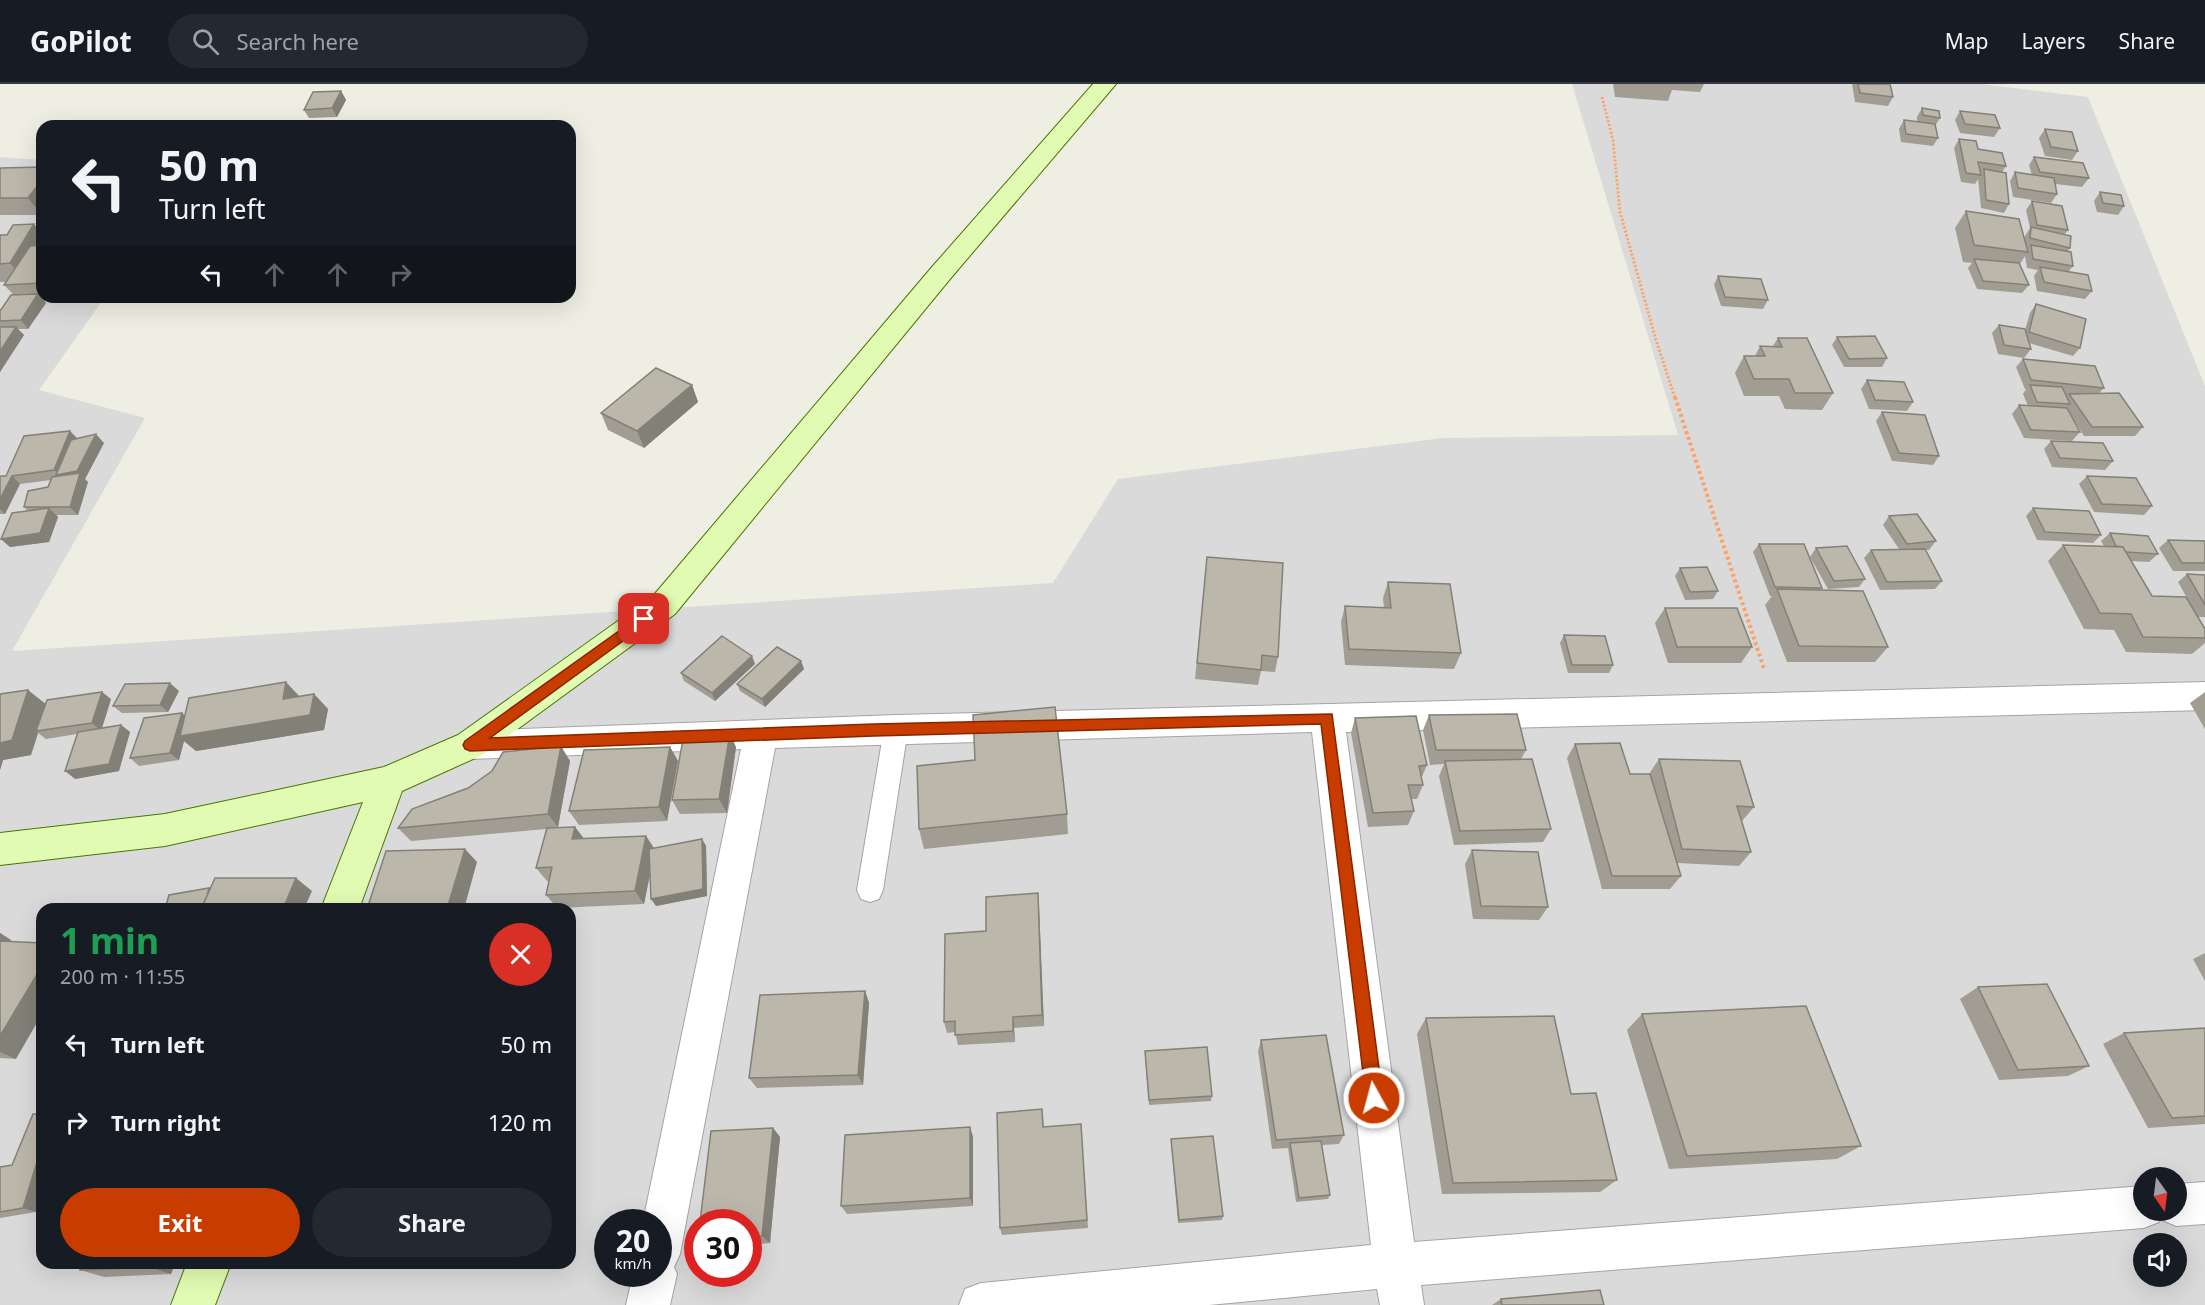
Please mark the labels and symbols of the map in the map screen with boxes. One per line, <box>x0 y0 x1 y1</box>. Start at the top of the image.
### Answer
pin <box>618 593 669 644</box>
position arrow <box>1342 1066 1406 1130</box>
north arrow <box>2133 1167 2187 1221</box>
speed limit sign: 30 <box>684 1209 762 1287</box>

